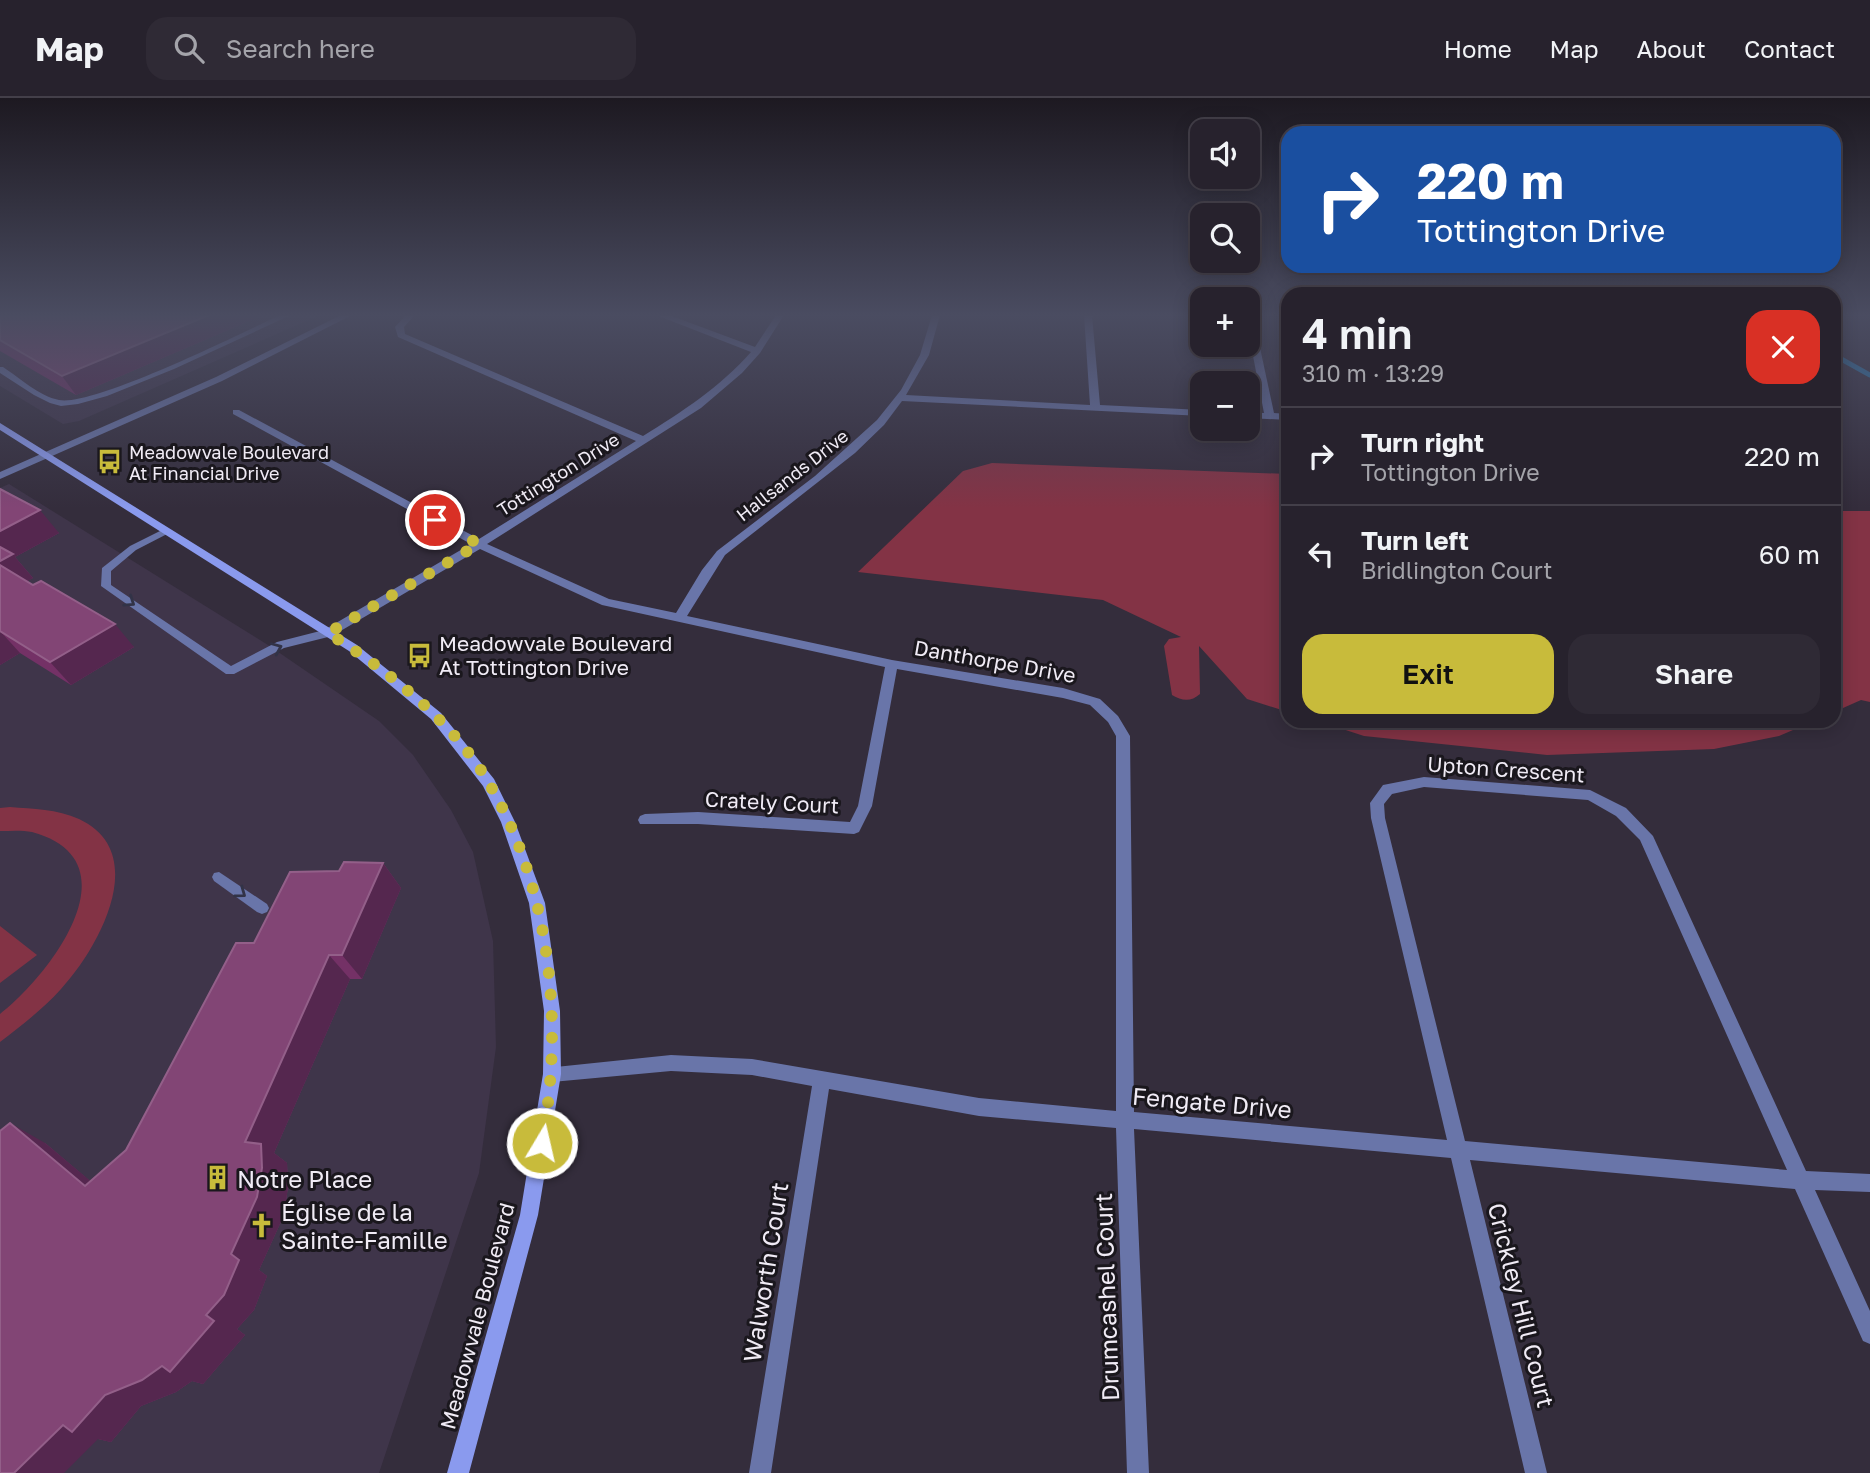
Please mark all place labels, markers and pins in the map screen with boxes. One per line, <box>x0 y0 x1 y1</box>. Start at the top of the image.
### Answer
place label: Meadowvale Boulevard At Financial Drive <box>129 441 329 484</box>
bus stop icon: Meadowvale Boulevard At Financial Drive <box>95 448 123 476</box>
pin <box>405 490 465 550</box>
place label: Meadowvale Boulevard At Tottington Drive <box>439 630 672 680</box>
bus stop icon: Meadowvale Boulevard At Tottington Drive <box>405 641 433 669</box>
building icon: Notre Place <box>203 1164 231 1192</box>
place label: Notre Place <box>237 1164 372 1193</box>
place label: Église de la Sainte-Famille <box>281 1197 448 1254</box>
church icon: Église de la Sainte-Famille <box>247 1211 275 1239</box>

